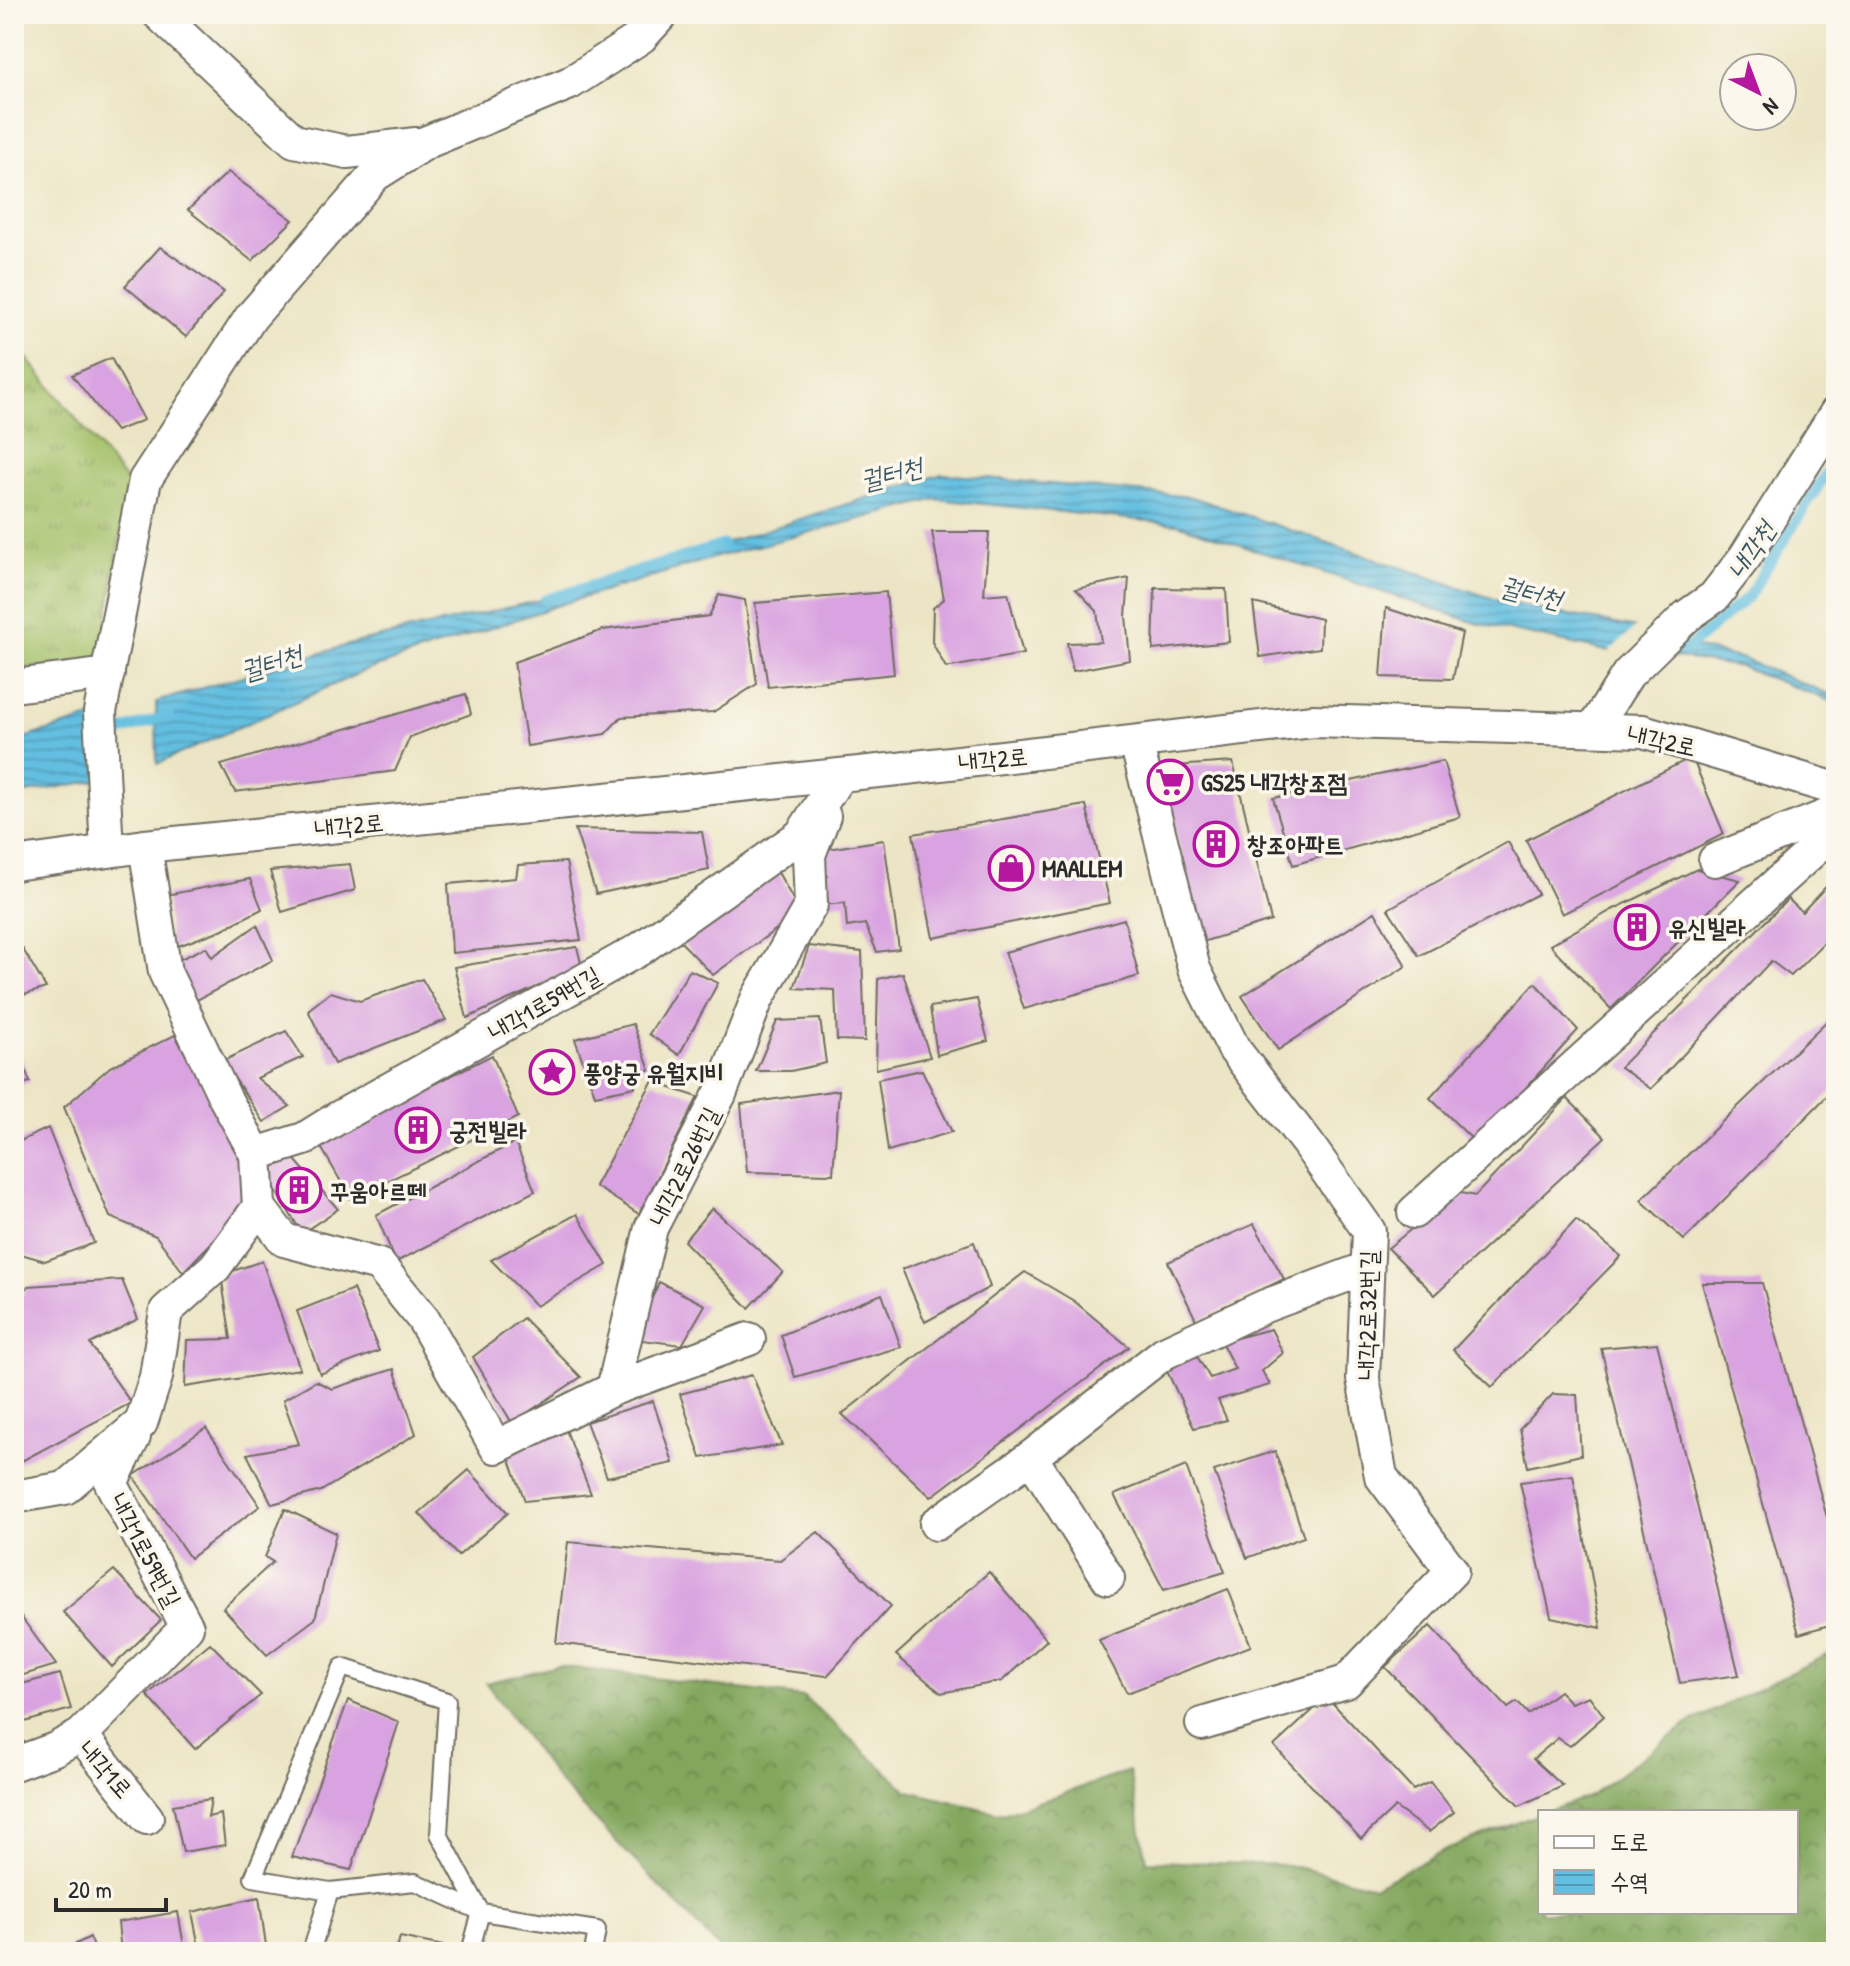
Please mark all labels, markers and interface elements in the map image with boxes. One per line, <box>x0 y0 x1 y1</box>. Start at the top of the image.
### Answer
north arrow <box>1718 52 1798 132</box>
text: N <box>1757 92 1786 122</box>
water label: 궐터천 <box>856 448 929 498</box>
water label: 내각천 <box>1719 512 1784 586</box>
water label: 궐터천 <box>1496 567 1569 617</box>
water label: 궐터천 <box>236 635 309 688</box>
street label: 내각2로 <box>1625 717 1699 763</box>
street label: 내각2로 <box>957 739 1029 779</box>
supermarket icon: GS25 내각창조점 <box>1146 758 1194 806</box>
place label: GS25 내각창조점 <box>1201 766 1347 798</box>
street label: 내각2로 <box>313 805 385 845</box>
building icon: 창조아파트 <box>1192 820 1240 868</box>
place label: 창조아파트 <box>1247 828 1344 860</box>
shop icon: MAALLEM <box>987 844 1035 892</box>
place label: MAALLEM <box>1042 852 1122 884</box>
building icon: 유신빌라 <box>1613 903 1661 951</box>
place label: 유신빌라 <box>1668 911 1746 943</box>
street label: 내각1로59번길 <box>482 958 606 1048</box>
place icon: 풍양궁 유월지비 <box>528 1048 576 1096</box>
place label: 풍양궁 유월지비 <box>583 1056 724 1088</box>
street label: 내각2로26번길 <box>641 1101 727 1231</box>
building icon: 궁전빌라 <box>394 1106 442 1154</box>
place label: 궁전빌라 <box>449 1114 527 1146</box>
building icon: 꾸움아르떼 <box>275 1166 323 1214</box>
place label: 꾸움아르떼 <box>330 1174 427 1206</box>
street label: 내각2로32번길 <box>1350 1250 1384 1380</box>
street label: 내각1로59번길 <box>103 1488 189 1612</box>
street label: 내각1로 <box>72 1734 140 1804</box>
legend <box>1538 1810 1798 1914</box>
text: 도로 <box>1610 1825 1649 1857</box>
scale bar <box>56 1862 166 1912</box>
text: 수역 <box>1610 1865 1649 1897</box>
text: 20 m <box>68 1873 112 1905</box>

